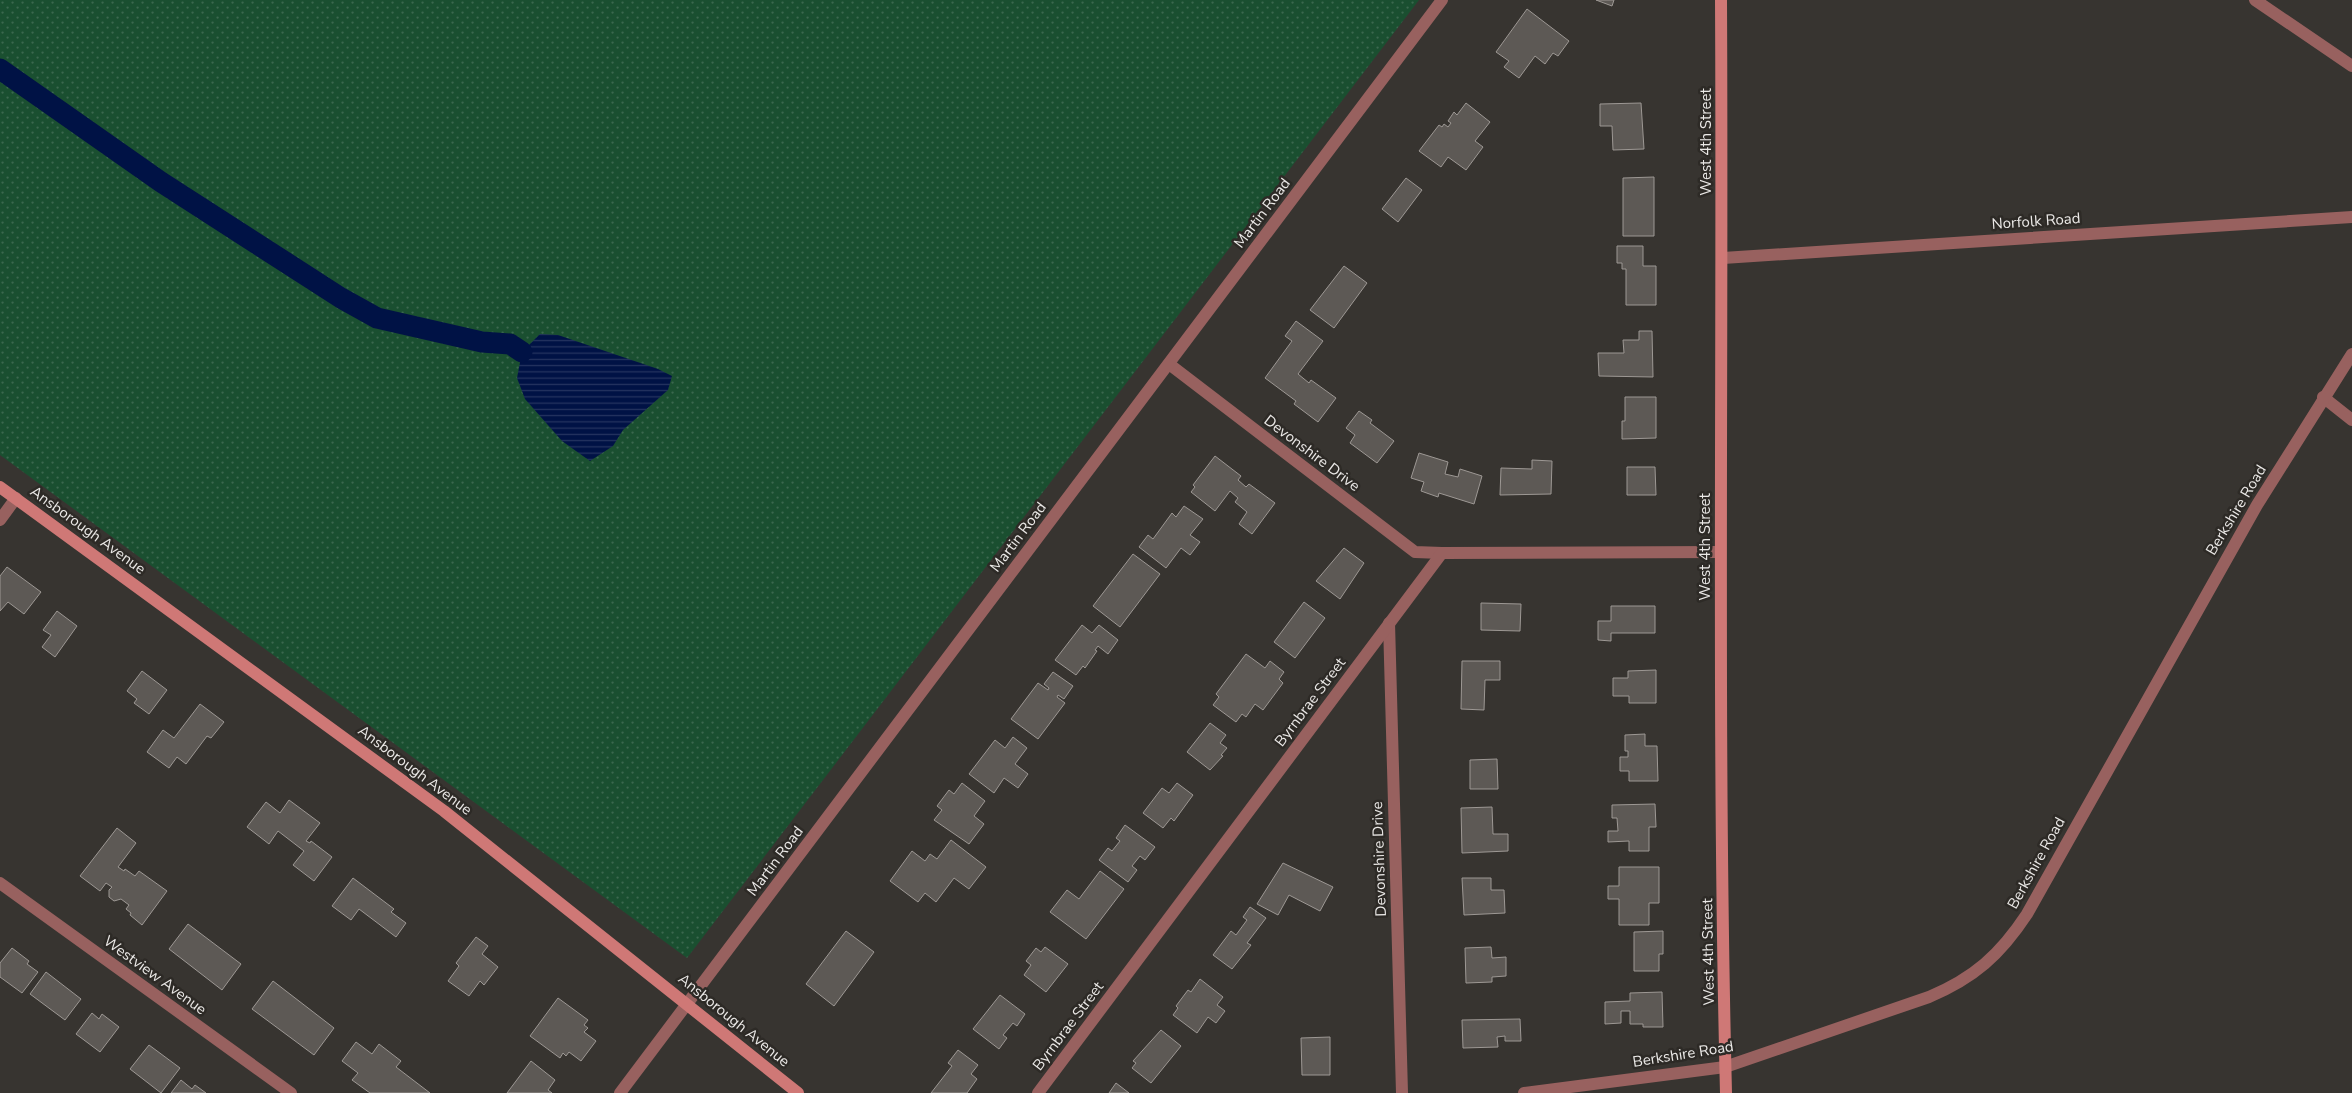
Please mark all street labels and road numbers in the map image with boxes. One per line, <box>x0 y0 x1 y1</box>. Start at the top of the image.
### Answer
street label: West 4th Street <box>1696 88 1716 196</box>
street label: Martin Road <box>1229 174 1295 252</box>
street label: Norfolk Road <box>1991 208 2081 234</box>
street label: Devonshire Drive <box>1260 410 1364 496</box>
street label: Berkshire Road <box>2201 461 2271 559</box>
street label: Ansborough Avenue <box>26 481 150 579</box>
street label: West 4th Street <box>1695 493 1715 601</box>
street label: Martin Road <box>985 498 1051 576</box>
street label: Byrnbrae Street <box>1270 653 1350 751</box>
street label: Ansborough Avenue <box>354 720 476 820</box>
street label: Devonshire Drive <box>1367 801 1391 917</box>
street label: Berkshire Road <box>2003 814 2069 912</box>
street label: Martin Road <box>742 822 808 900</box>
street label: West 4th Street <box>1697 897 1719 1006</box>
street label: Westview Avenue <box>99 931 211 1019</box>
street label: Ansborough Avenue <box>674 969 794 1071</box>
street label: Byrnbrae Street <box>1028 977 1108 1075</box>
street label: Berkshire Road <box>1631 1036 1735 1072</box>

